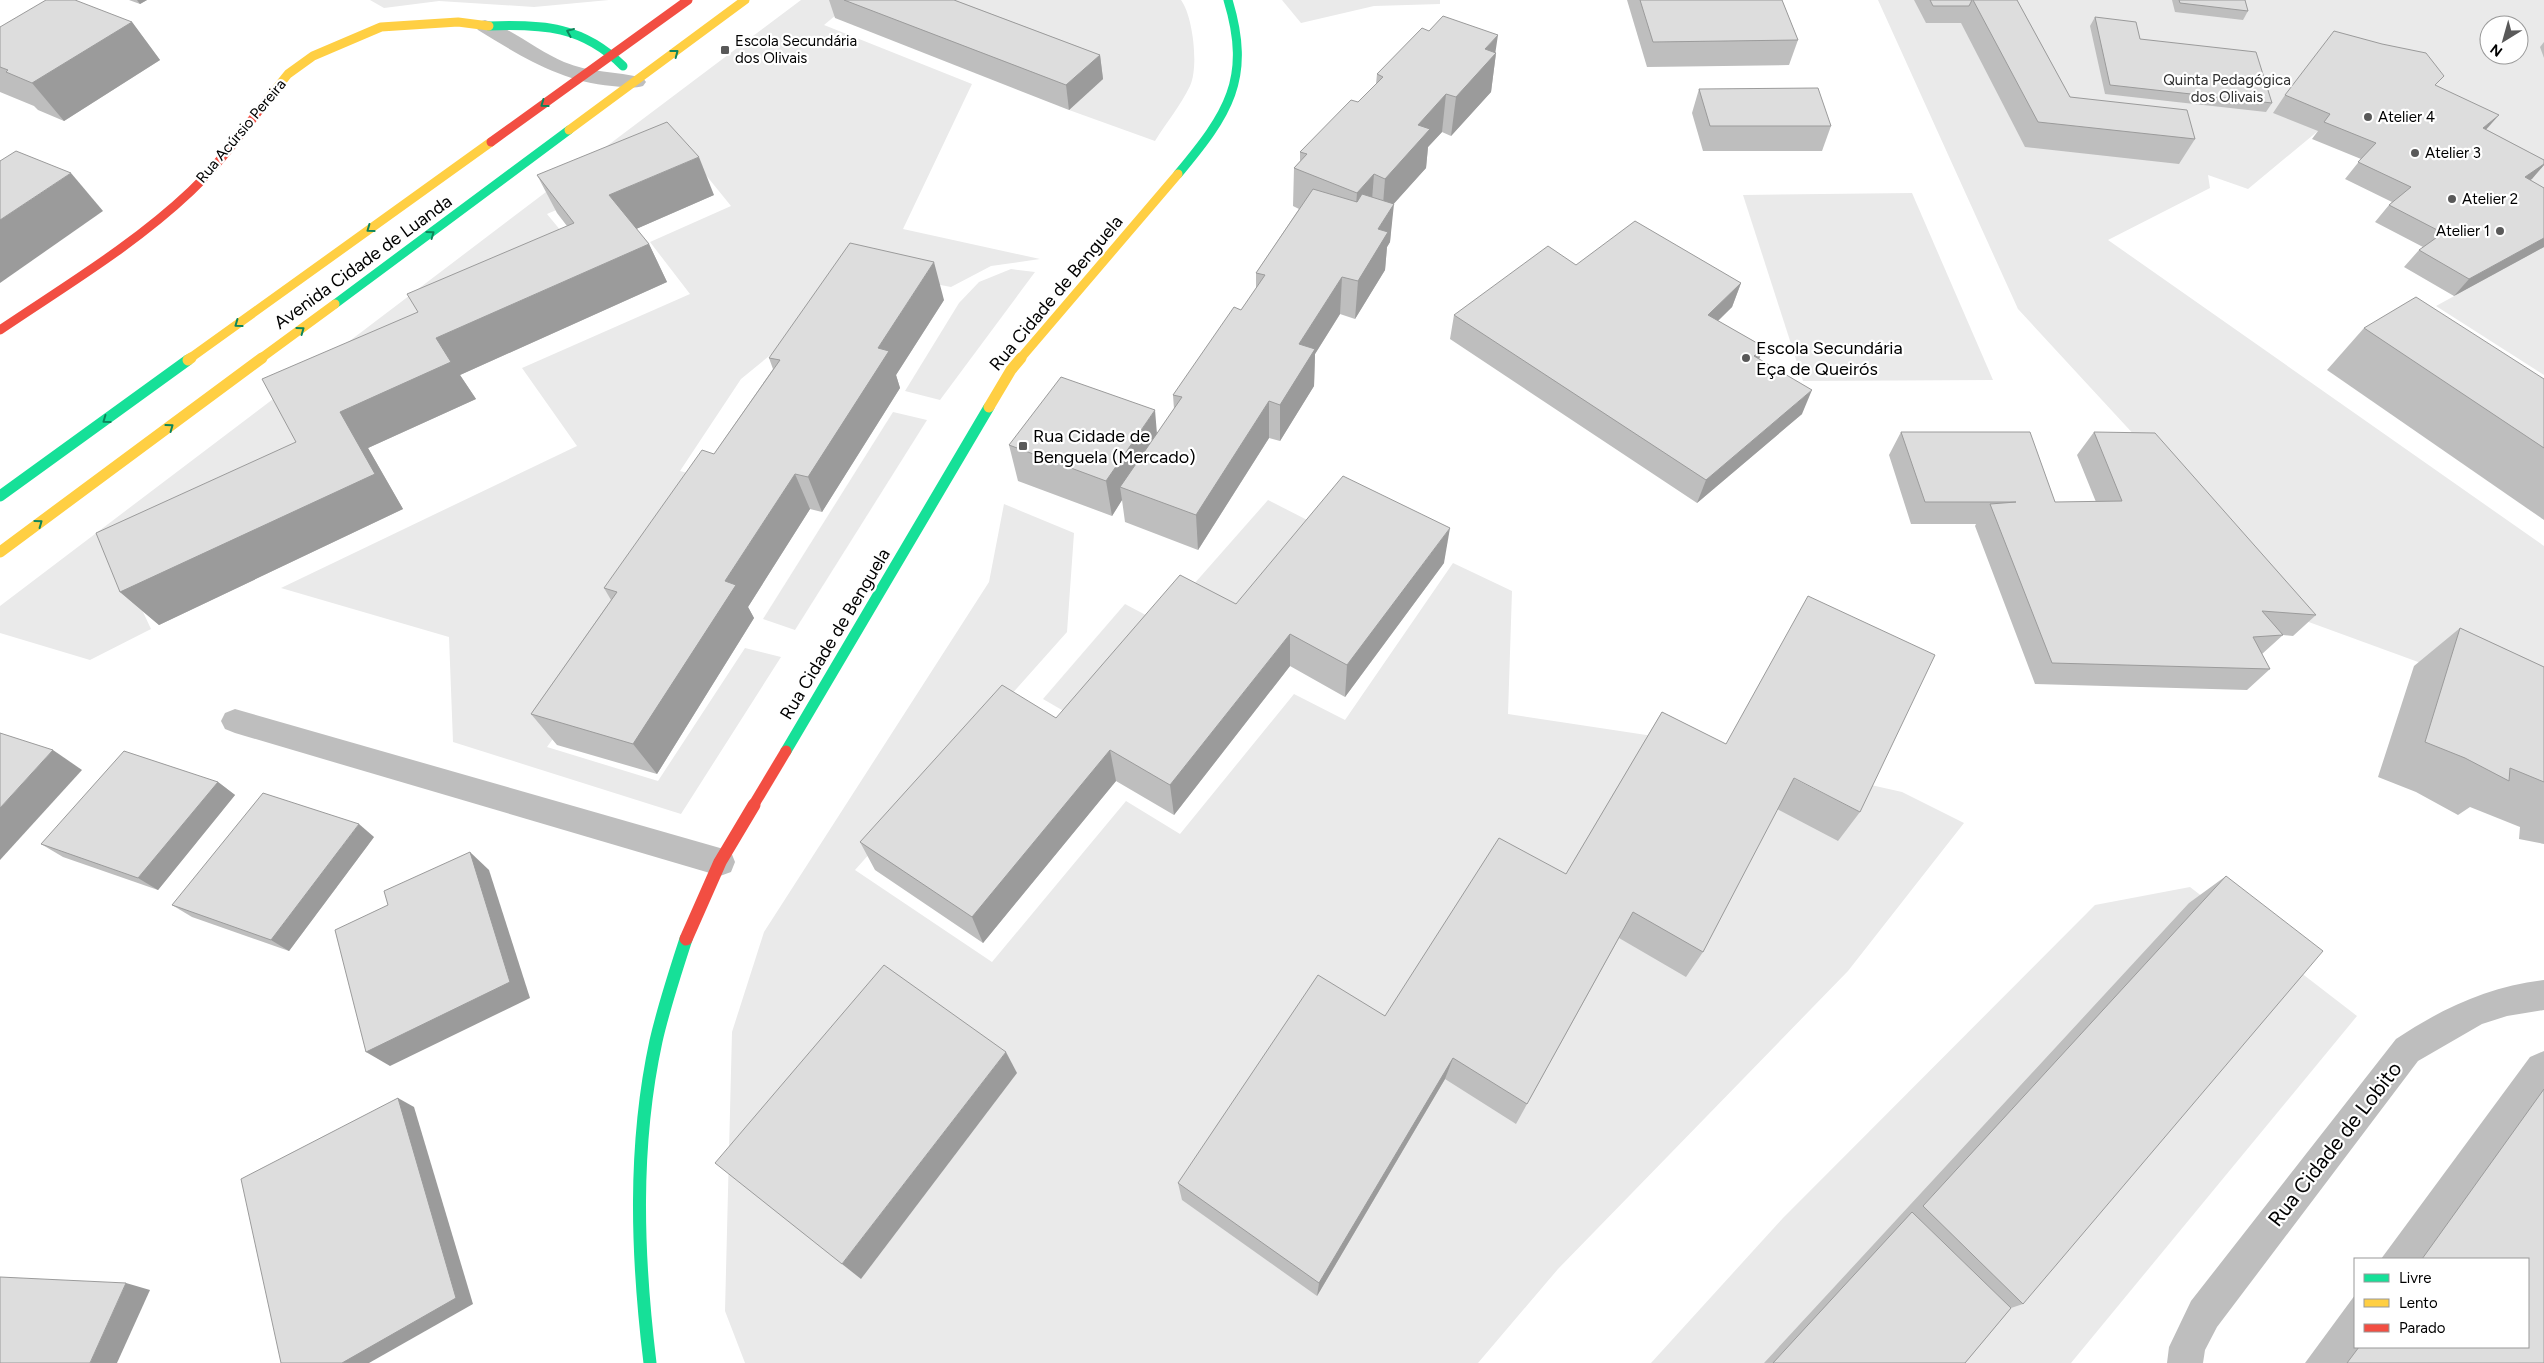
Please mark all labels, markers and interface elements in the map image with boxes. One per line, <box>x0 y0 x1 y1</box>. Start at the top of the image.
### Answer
north arrow <box>2479 15 2529 65</box>
one-way arrow <box>566 27 575 38</box>
place label: Escola Secundária dos Olivais <box>735 32 857 67</box>
text: N <box>2487 40 2506 60</box>
marker: Escola Secundária dos Olivais <box>719 44 731 56</box>
one-way arrow <box>669 50 679 59</box>
park label: Quinta Pedagógica dos Olivais <box>2163 71 2291 106</box>
street label: Rua Acúrsio Pereira <box>192 75 290 187</box>
one-way arrow <box>540 98 550 107</box>
place label: Atelier 4 <box>2378 108 2435 126</box>
marker: Atelier 4 <box>2362 111 2374 123</box>
place label: Atelier 3 <box>2425 144 2481 162</box>
marker: Atelier 3 <box>2409 147 2421 159</box>
street label: Avenida Cidade de Luanda <box>270 190 456 334</box>
place label: Atelier 2 <box>2462 190 2518 208</box>
marker: Atelier 2 <box>2446 193 2458 205</box>
street label: Rua Cidade de Benguela <box>985 211 1127 375</box>
place label: Atelier 1 <box>2436 222 2490 240</box>
one-way arrow <box>366 223 375 233</box>
marker: Atelier 1 <box>2494 225 2506 237</box>
one-way arrow <box>425 231 434 239</box>
one-way arrow <box>235 319 244 327</box>
one-way arrow <box>295 327 305 336</box>
place label: Escola Secundária Eça de Queirós <box>1756 337 1903 380</box>
marker: Escola Secundária Eça de Queirós <box>1740 352 1752 364</box>
one-way arrow <box>103 414 112 422</box>
one-way arrow <box>164 424 173 432</box>
place label: Rua Cidade de Benguela (Mercado) <box>1033 425 1196 468</box>
marker: Rua Cidade de Benguela (Mercado) <box>1017 440 1029 452</box>
one-way arrow <box>33 520 43 529</box>
street label: Rua Cidade de Benguela <box>775 544 895 724</box>
street label: Rua Cidade de Lobito <box>2263 1056 2407 1231</box>
legend <box>2354 1258 2529 1348</box>
text: Livre <box>2399 1269 2431 1287</box>
text: Lento <box>2399 1294 2438 1312</box>
text: Parado <box>2399 1319 2446 1337</box>

